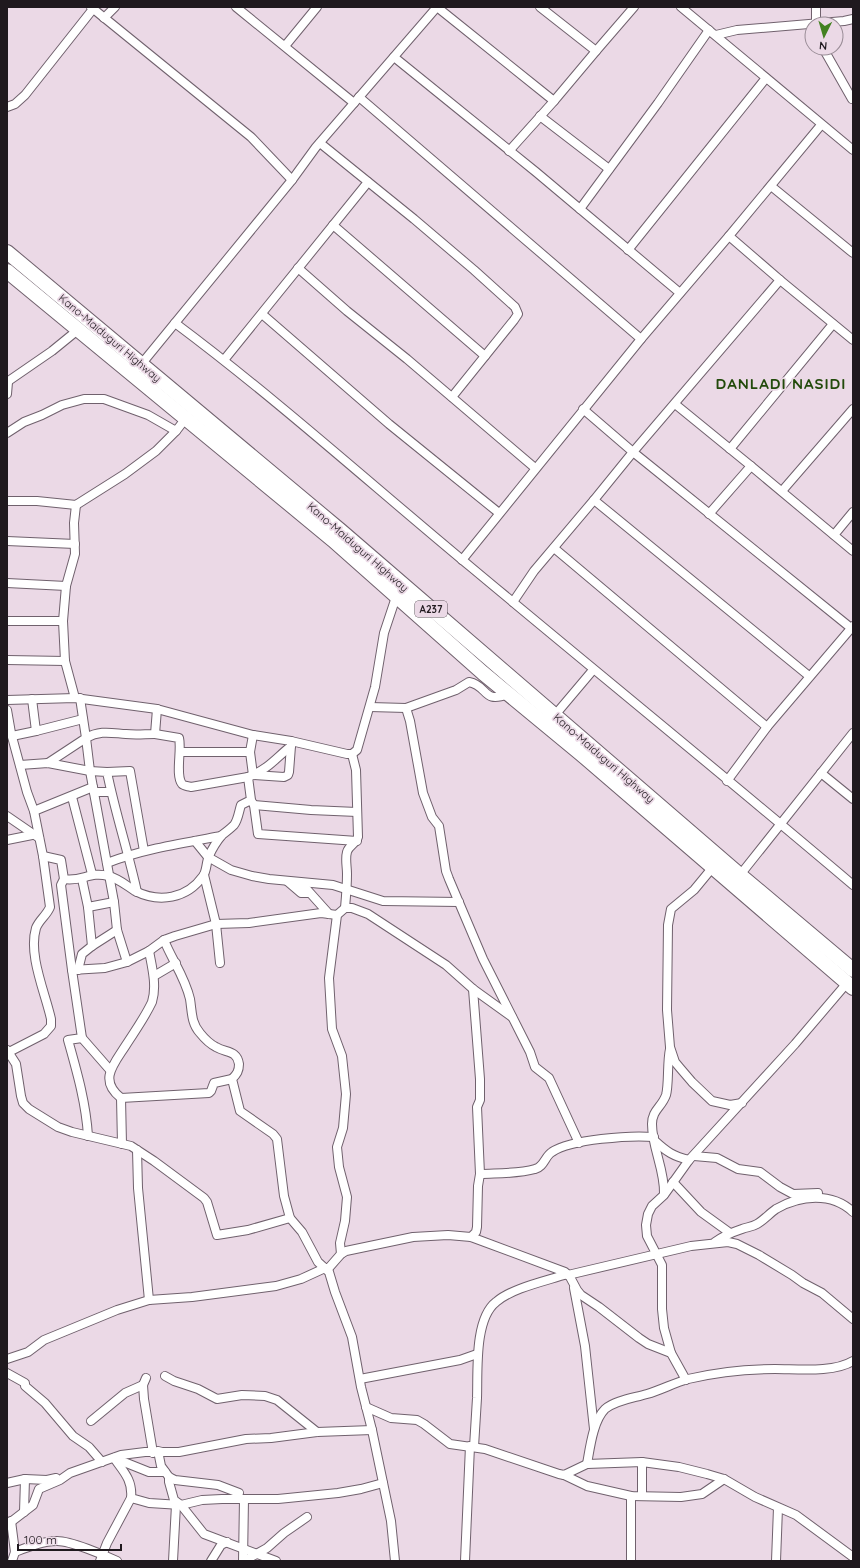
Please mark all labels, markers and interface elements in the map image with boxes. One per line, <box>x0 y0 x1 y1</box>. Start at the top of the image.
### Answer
north arrow <box>804 16 844 56</box>
text: N <box>818 39 828 53</box>
street label: Kano-Maiduguri Highway <box>56 291 164 385</box>
district label: DANLADI NASIDI <box>716 374 846 393</box>
street label: Kano-Maiduguri Highway <box>304 499 412 595</box>
road number: A237 <box>415 601 447 617</box>
street label: Kano-Maiduguri Highway <box>550 710 658 806</box>
scale bar <box>18 1526 121 1552</box>
text: 100 m <box>24 1532 57 1547</box>

